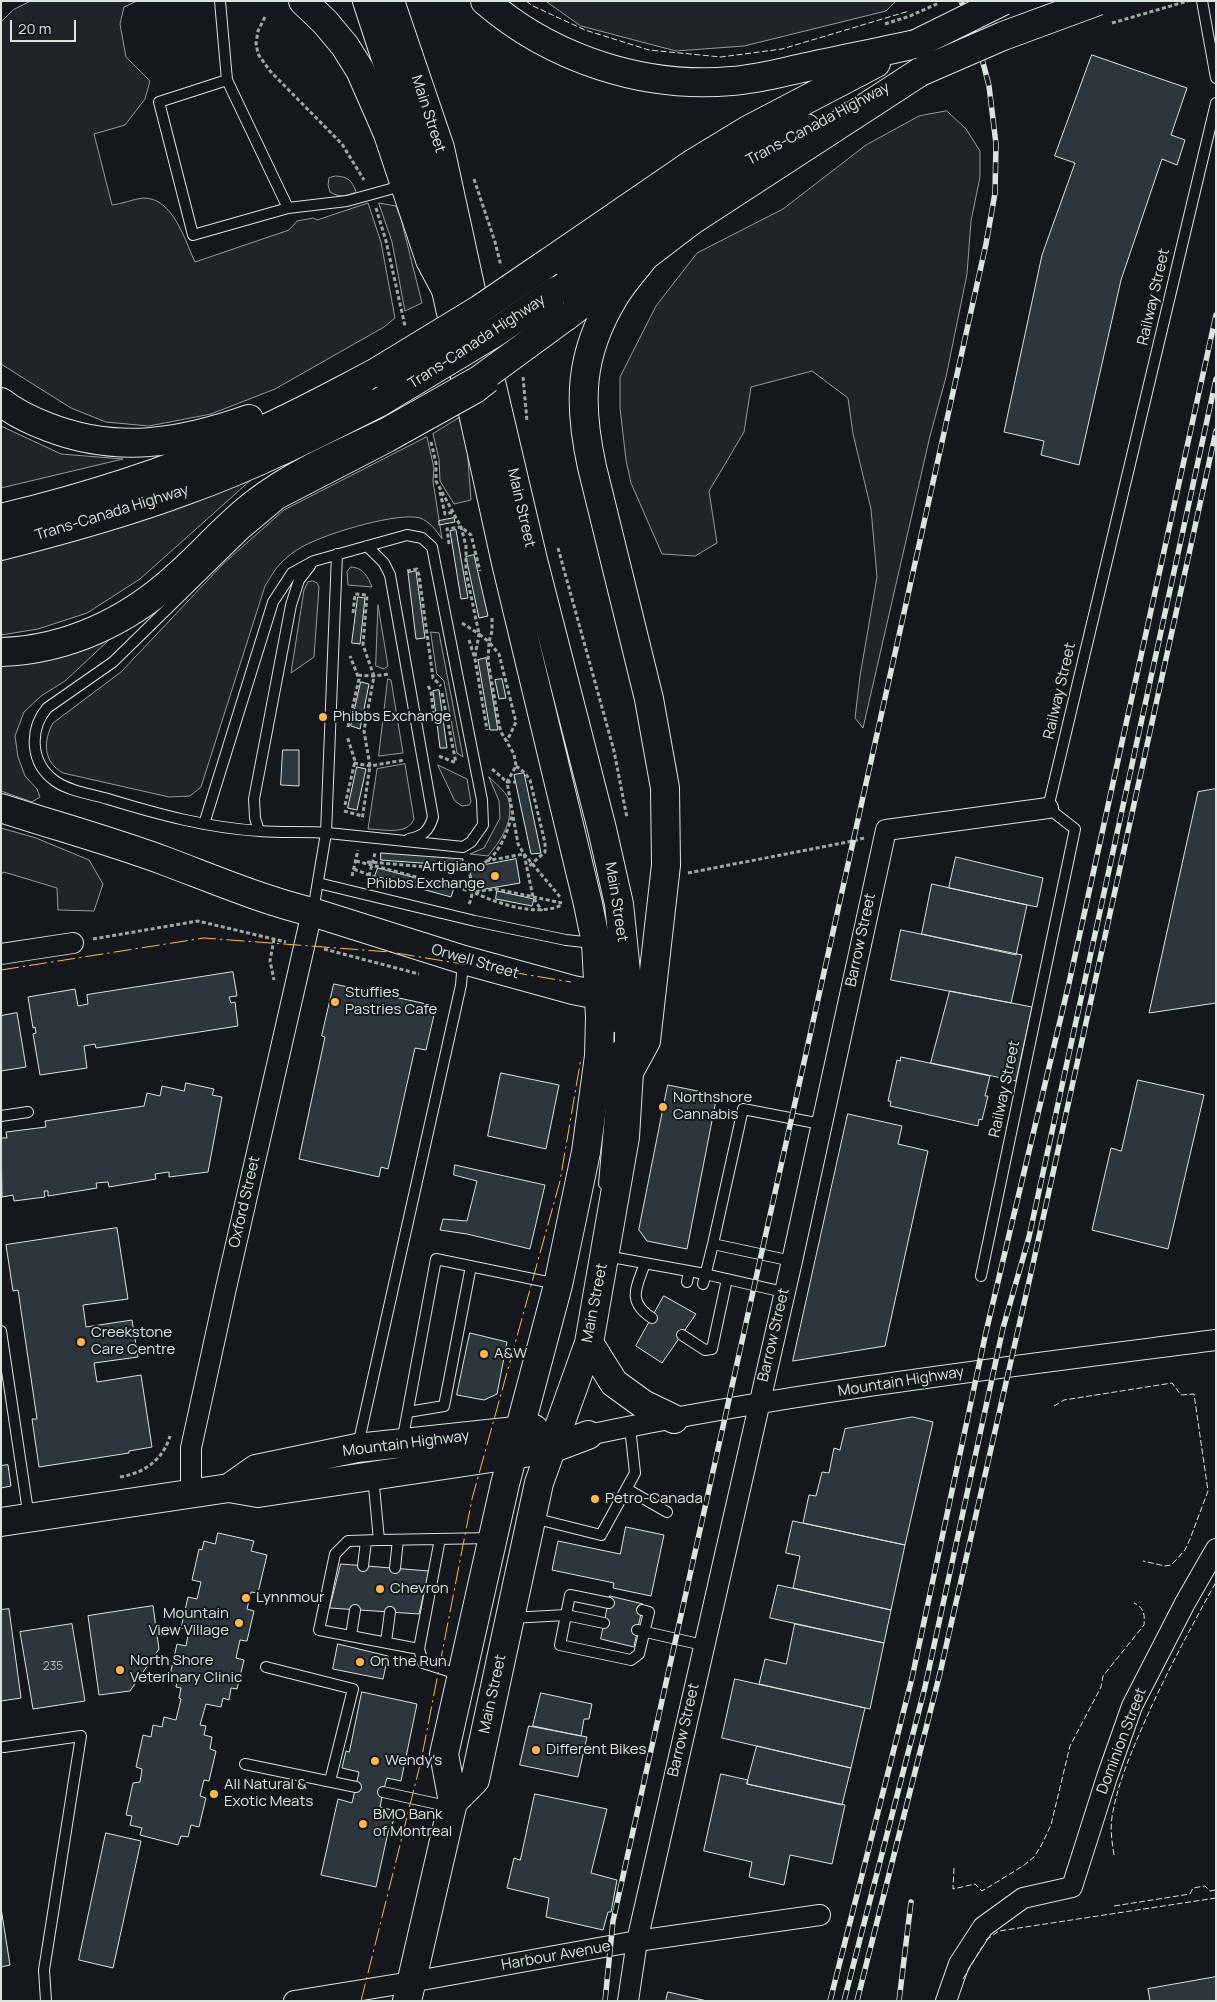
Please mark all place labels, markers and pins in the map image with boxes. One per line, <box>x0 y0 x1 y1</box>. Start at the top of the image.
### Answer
place label: Phibbs Exchange <box>333 708 451 726</box>
marker: Phibbs Exchange <box>317 711 329 723</box>
place label: Artigiano Phibbs Exchange <box>367 858 485 893</box>
marker: Artigiano Phibbs Exchange <box>489 870 501 882</box>
place label: Stuffies Pastries Cafe <box>345 984 437 1019</box>
marker: Stuffies Pastries Cafe <box>329 996 341 1008</box>
place label: Northshore Cannabis <box>673 1089 752 1124</box>
marker: Northshore Cannabis <box>657 1101 669 1113</box>
place label: Creekstone Care Centre <box>91 1324 175 1359</box>
marker: Creekstone Care Centre <box>75 1336 87 1348</box>
place label: A&W <box>494 1345 527 1363</box>
marker: A&W <box>478 1348 490 1360</box>
place label: Petro-Canada <box>605 1490 703 1508</box>
marker: Petro-Canada <box>589 1493 601 1505</box>
place label: Chevron <box>390 1580 449 1598</box>
marker: Chevron <box>374 1583 386 1595</box>
place label: Lynnmour <box>256 1589 324 1607</box>
marker: Lynnmour <box>240 1592 252 1604</box>
place label: Mountain View Village <box>149 1605 229 1640</box>
marker: Mountain View Village <box>233 1617 245 1629</box>
place label: North Shore Veterinary Clinic <box>130 1652 242 1687</box>
place label: On the Run <box>370 1653 447 1671</box>
marker: On the Run <box>354 1656 366 1668</box>
marker: North Shore Veterinary Clinic <box>114 1664 126 1676</box>
place label: Different Bikes <box>546 1741 646 1759</box>
marker: Different Bikes <box>530 1744 542 1756</box>
place label: Wendy's <box>385 1752 442 1770</box>
marker: Wendy's <box>369 1755 381 1767</box>
place label: All Natural & Exotic Meats <box>224 1776 313 1811</box>
marker: All Natural & Exotic Meats <box>208 1788 220 1800</box>
place label: BMO Bank of Montreal <box>373 1806 452 1841</box>
marker: BMO Bank of Montreal <box>357 1818 369 1830</box>

